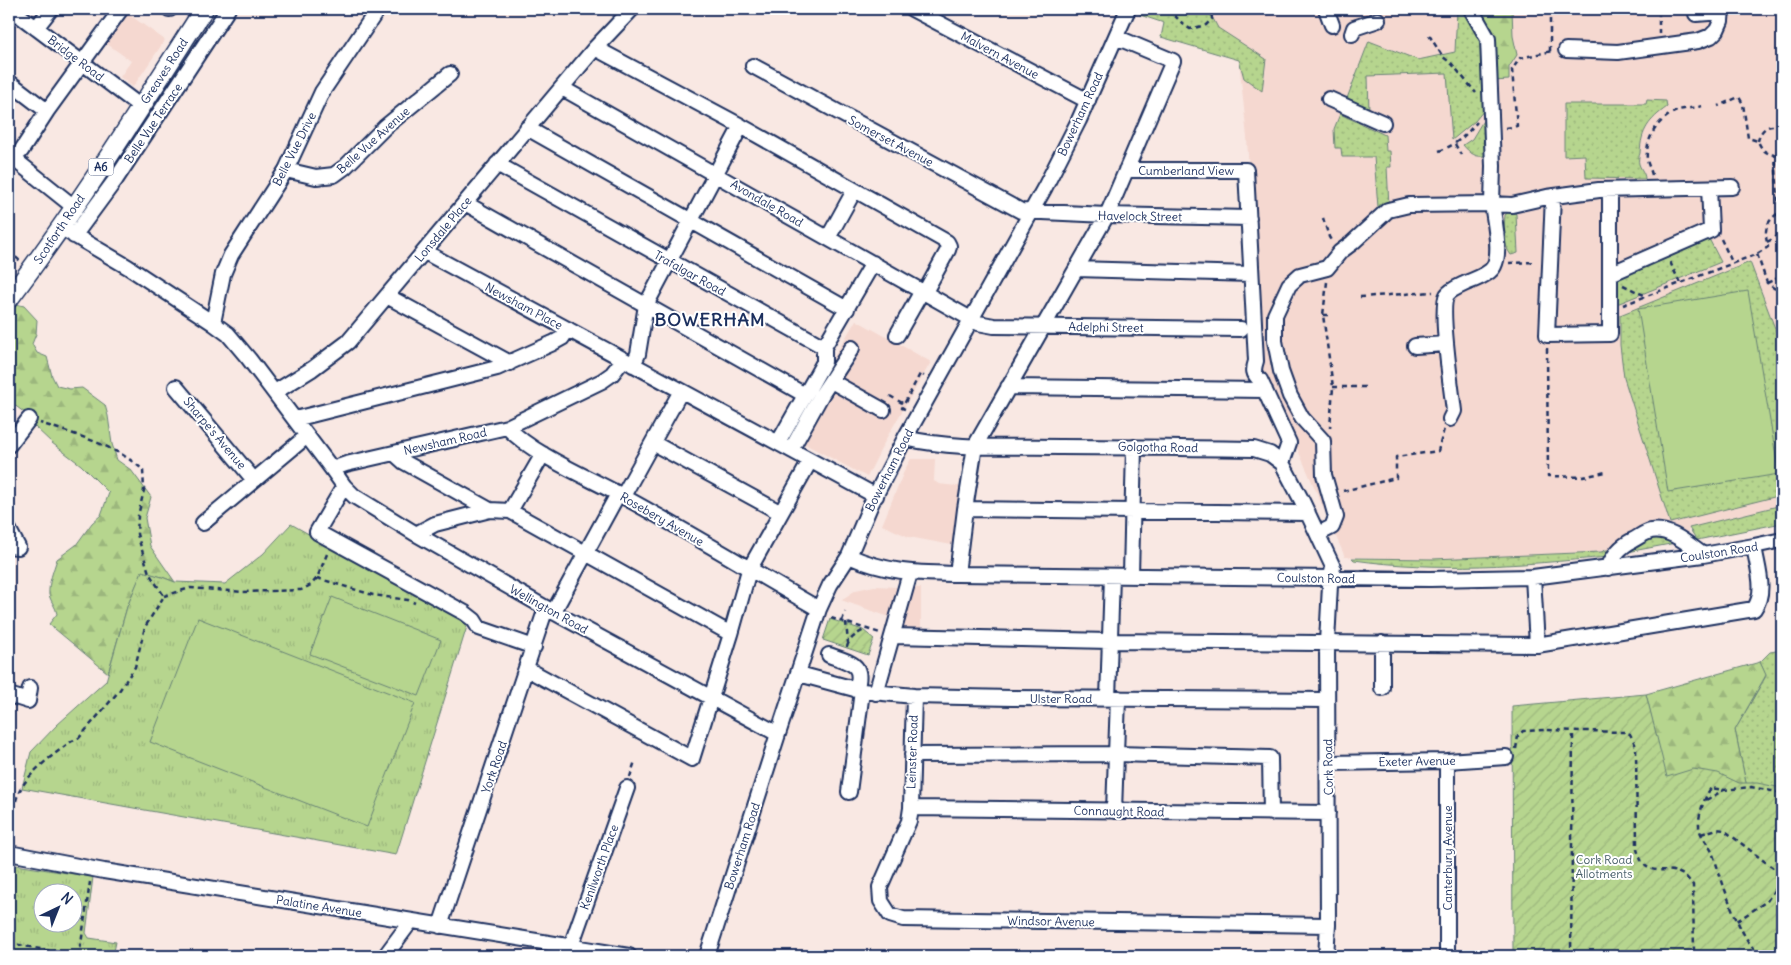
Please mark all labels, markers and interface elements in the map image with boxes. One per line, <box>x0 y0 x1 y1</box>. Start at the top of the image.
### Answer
street label: Malvern Avenue <box>958 28 1042 82</box>
street label: Bridge Road <box>45 32 107 84</box>
street label: Greaves Road <box>137 35 191 107</box>
street label: Bowerham Road <box>1054 70 1106 158</box>
street label: Belle Vue Terrace <box>121 80 185 166</box>
street label: Belle Vue Avenue <box>334 103 412 177</box>
street label: Belle Vue Drive <box>269 110 319 188</box>
street label: Somerset Avenue <box>846 112 936 170</box>
road number: A6 <box>88 158 114 176</box>
street label: Cumberland View <box>1138 163 1234 178</box>
street label: Avondale Road <box>728 176 806 230</box>
street label: Scotforth Road <box>30 191 88 267</box>
street label: Lonsdale Place <box>411 193 475 265</box>
street label: Havelock Street <box>1098 208 1182 224</box>
street label: Trafalgar Road <box>651 247 729 299</box>
street label: Newsham Place <box>483 279 565 333</box>
district label: BOWERHAM <box>654 308 766 331</box>
street label: Adelphi Street <box>1068 319 1144 335</box>
street label: Sharpe's Avenue <box>180 394 250 472</box>
street label: Newsham Road <box>402 424 488 458</box>
street label: Bowerham Road <box>862 426 916 514</box>
street label: Golgotha Road <box>1118 439 1198 455</box>
street label: Rosebery Avenue <box>618 489 706 549</box>
street label: Coulston Road <box>1679 538 1759 566</box>
street label: Coulston Road <box>1277 570 1355 586</box>
street label: Wellington Road <box>507 581 591 637</box>
street label: Ulster Road <box>1030 691 1092 706</box>
street label: Leinster Road <box>903 715 921 789</box>
street label: York Road <box>478 739 510 795</box>
street label: Cork Road <box>1320 739 1336 795</box>
street label: Exeter Avenue <box>1378 753 1456 769</box>
street label: Bowerham Road <box>721 801 763 891</box>
street label: Connaught Road <box>1074 803 1164 819</box>
street label: Canterbury Avenue <box>1440 805 1455 911</box>
street label: Kenilworth Place <box>577 822 621 912</box>
park label: Cork Road Allotments <box>1575 852 1633 881</box>
north arrow <box>32 882 82 932</box>
text: N <box>57 889 77 908</box>
street label: Palatine Avenue <box>275 892 363 920</box>
street label: Windsor Avenue <box>1007 913 1095 929</box>

